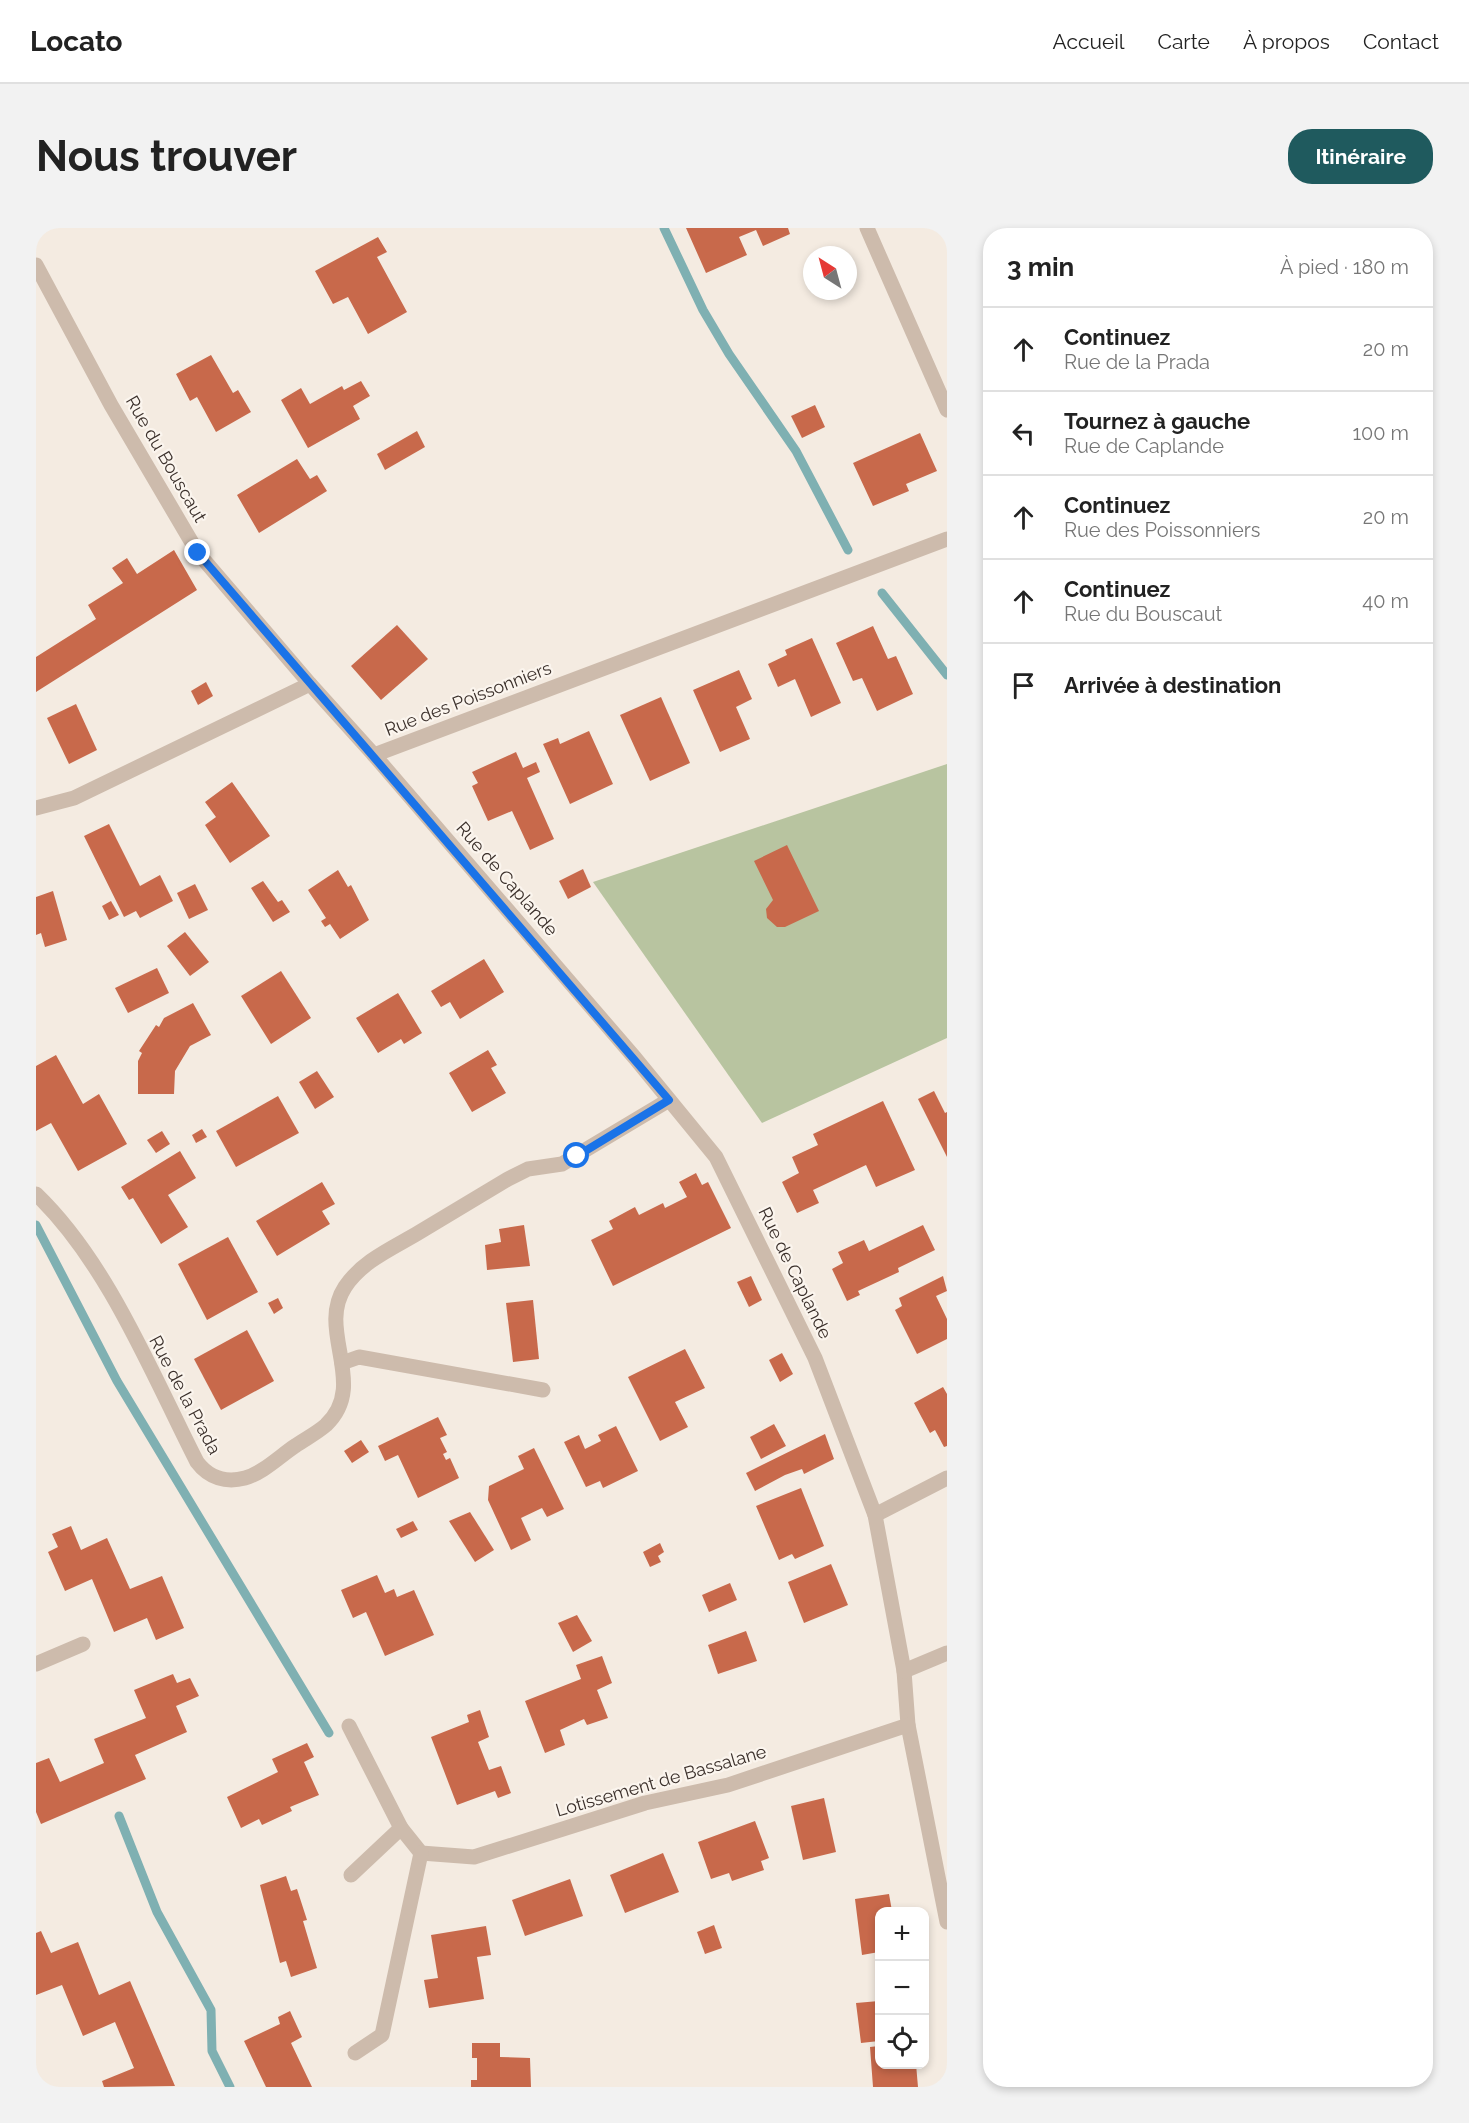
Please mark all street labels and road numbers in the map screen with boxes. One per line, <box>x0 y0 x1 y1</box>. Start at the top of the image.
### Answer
street label: Rue du Bouscaut <box>122 392 211 526</box>
street label: Rue des Poissonniers <box>382 657 554 740</box>
street label: Rue de Caplande <box>452 817 563 940</box>
street label: Rue de Caplande <box>754 1203 837 1343</box>
street label: Rue de la Prada <box>145 1332 226 1458</box>
street label: Lotissement de Bassalane <box>553 1740 769 1821</box>

